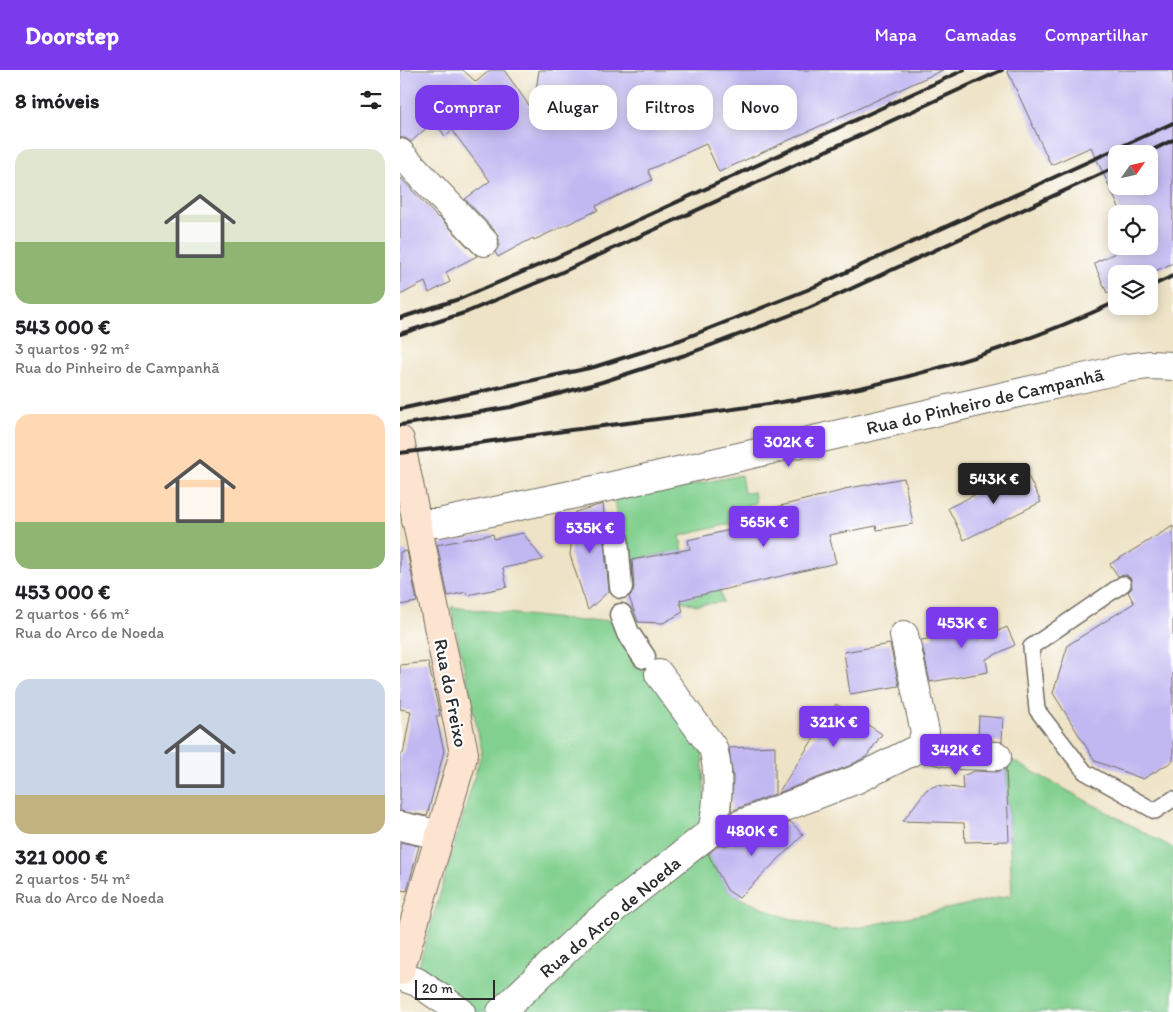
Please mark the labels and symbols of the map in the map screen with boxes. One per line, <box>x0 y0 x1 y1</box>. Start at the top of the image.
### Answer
north arrow <box>1108 145 1158 195</box>
street label: Rua do Pinheiro de Campanhã <box>864 362 1106 440</box>
pin: 302K € <box>748 426 830 468</box>
pin: 543K € <box>953 462 1035 505</box>
pin: 565K € <box>723 506 805 548</box>
pin: 535K € <box>549 512 631 554</box>
pin: 453K € <box>921 606 1003 649</box>
street label: Rua do Freixo <box>429 637 473 749</box>
pin: 321K € <box>793 706 875 748</box>
pin: 342K € <box>915 734 997 776</box>
pin: 480K € <box>711 814 793 857</box>
street label: Rua do Arco de Noeda <box>535 851 685 983</box>
scale bar <box>415 977 495 1000</box>

